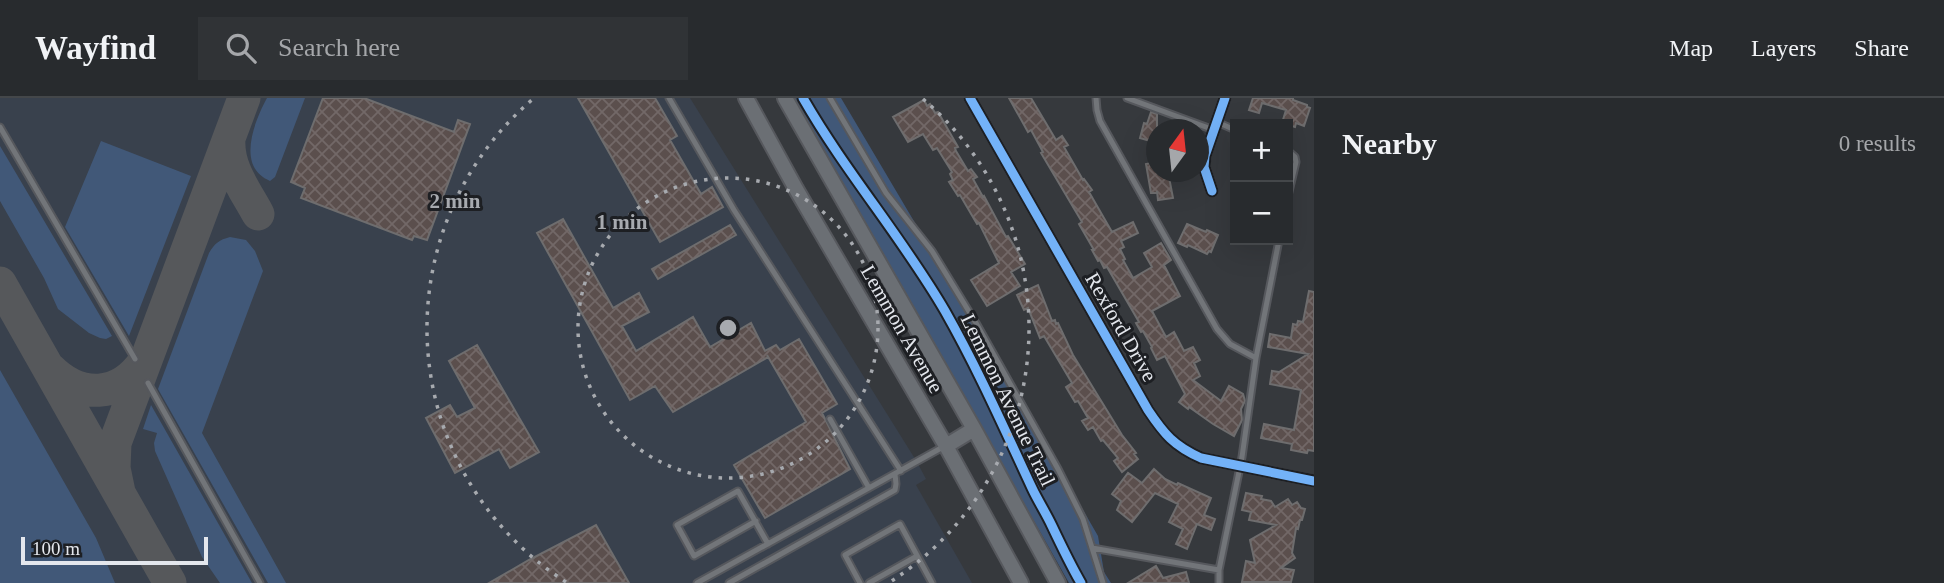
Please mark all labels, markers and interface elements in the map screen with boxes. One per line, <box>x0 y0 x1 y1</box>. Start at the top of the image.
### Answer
search box <box>198 17 688 80</box>
icon: search <box>222 29 260 67</box>
text: Wayfind <box>35 30 156 66</box>
text: Search here <box>278 33 400 62</box>
text: Map <box>1669 35 1713 61</box>
text: Layers <box>1751 35 1816 61</box>
text: Share <box>1854 35 1909 61</box>
north arrow <box>1146 119 1209 182</box>
map controls <box>1230 119 1293 245</box>
button: + <box>1230 119 1293 182</box>
text: Nearby <box>1342 127 1437 160</box>
text: 0 results <box>1839 131 1916 156</box>
button: − <box>1230 182 1293 245</box>
text: 2 min <box>430 189 481 213</box>
text: 1 min <box>597 210 648 234</box>
street label: Lemmon Avenue <box>856 261 948 397</box>
street label: Rexford Drive <box>1080 268 1162 386</box>
street label: Lemmon Avenue Trail <box>956 310 1060 490</box>
centre of rings <box>716 316 740 340</box>
scale bar <box>21 534 208 566</box>
text: 100 m <box>32 538 80 559</box>

